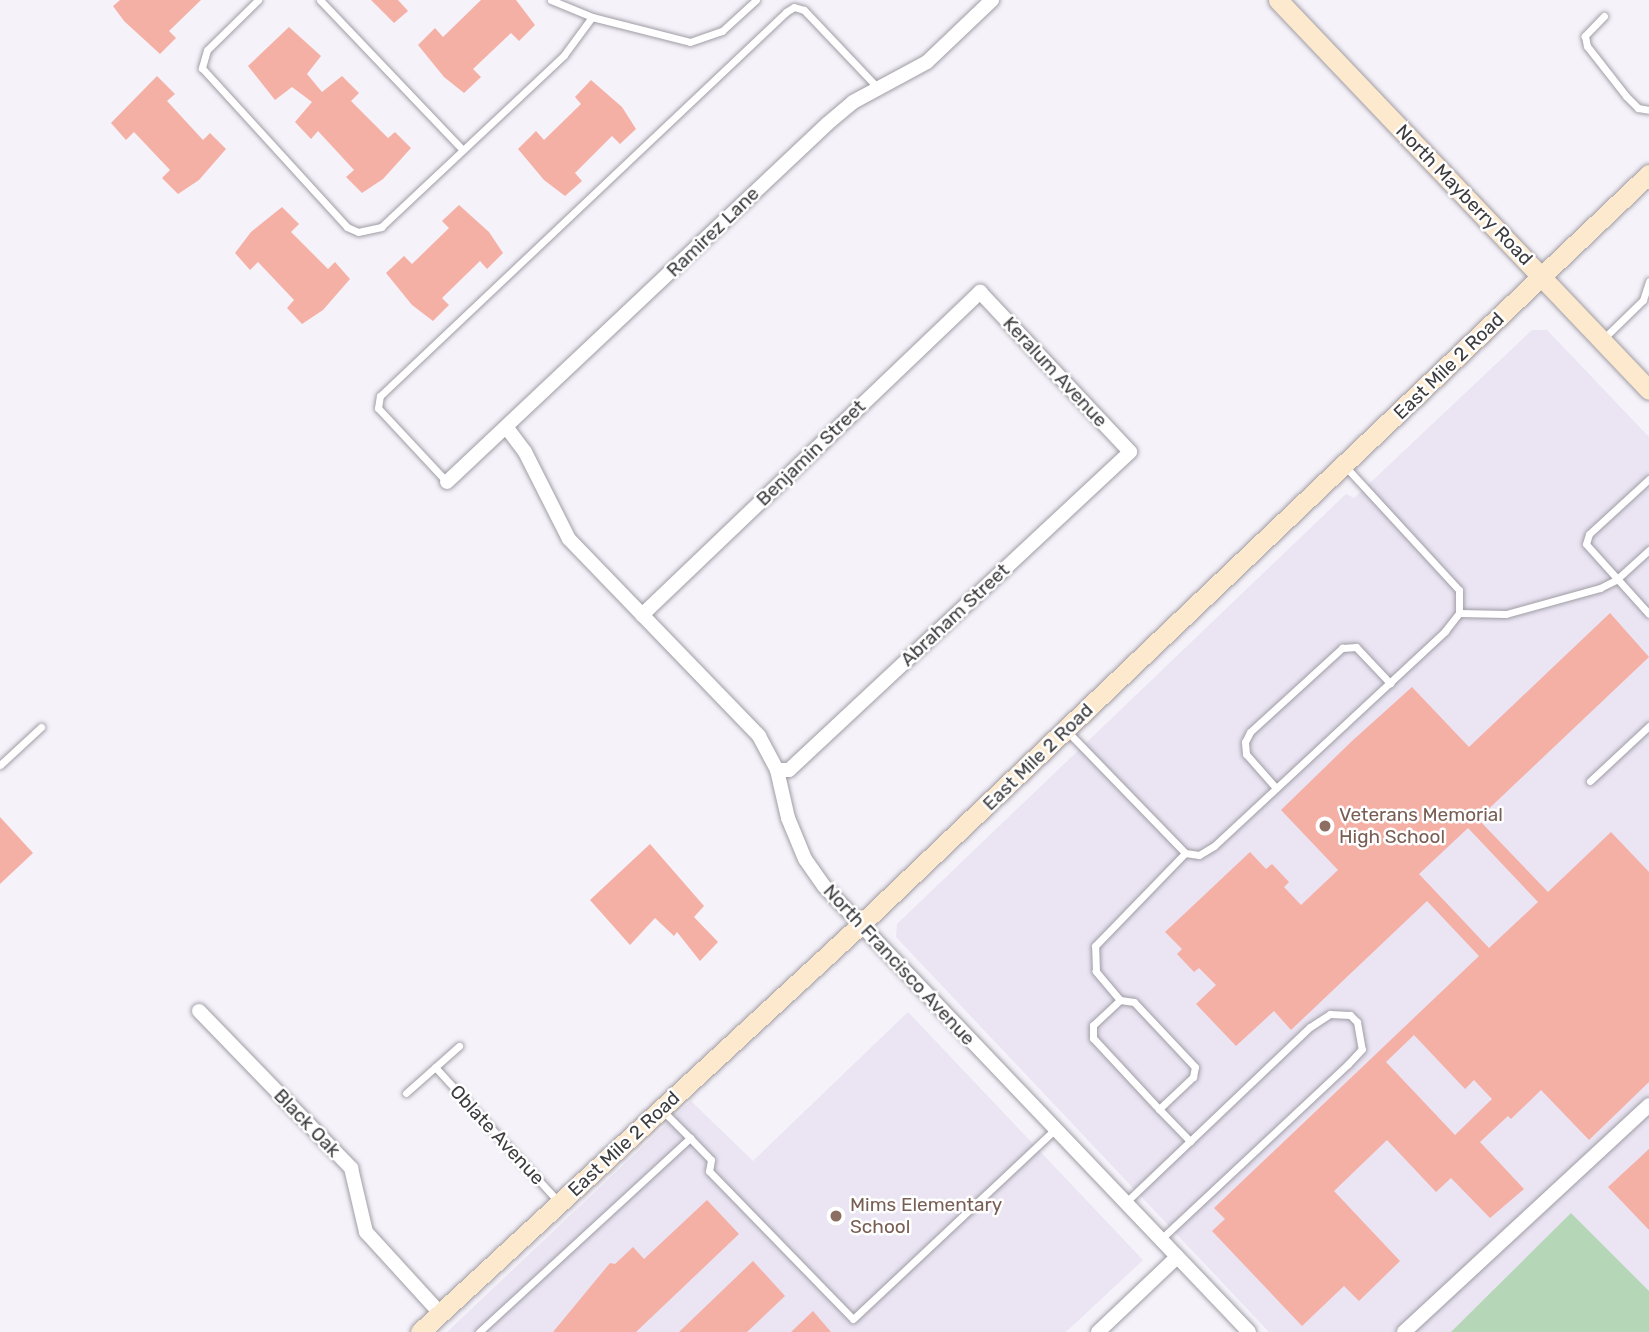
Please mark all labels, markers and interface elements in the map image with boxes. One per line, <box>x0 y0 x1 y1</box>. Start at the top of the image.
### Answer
street label: North Mayberry Road <box>1391 120 1537 270</box>
street label: Ramirez Lane <box>662 182 764 282</box>
street label: East Mile 2 Road <box>1389 308 1509 424</box>
street label: Keralum Avenue <box>998 312 1112 432</box>
street label: Benjamin Street <box>752 395 870 511</box>
street label: Abraham Street <box>896 559 1014 671</box>
street label: East Mile 2 Road <box>978 699 1098 815</box>
place label: Veterans Memorial High School <box>1339 804 1503 848</box>
marker: Veterans Memorial High School <box>1317 818 1333 834</box>
street label: North Francisco Avenue <box>818 880 980 1050</box>
street label: Oblate Avenue <box>445 1080 549 1190</box>
street label: Black Oak <box>269 1084 345 1162</box>
street label: East Mile 2 Road <box>563 1086 685 1202</box>
place label: Mims Elementary School <box>850 1194 1002 1238</box>
marker: Mims Elementary School <box>828 1208 844 1224</box>

